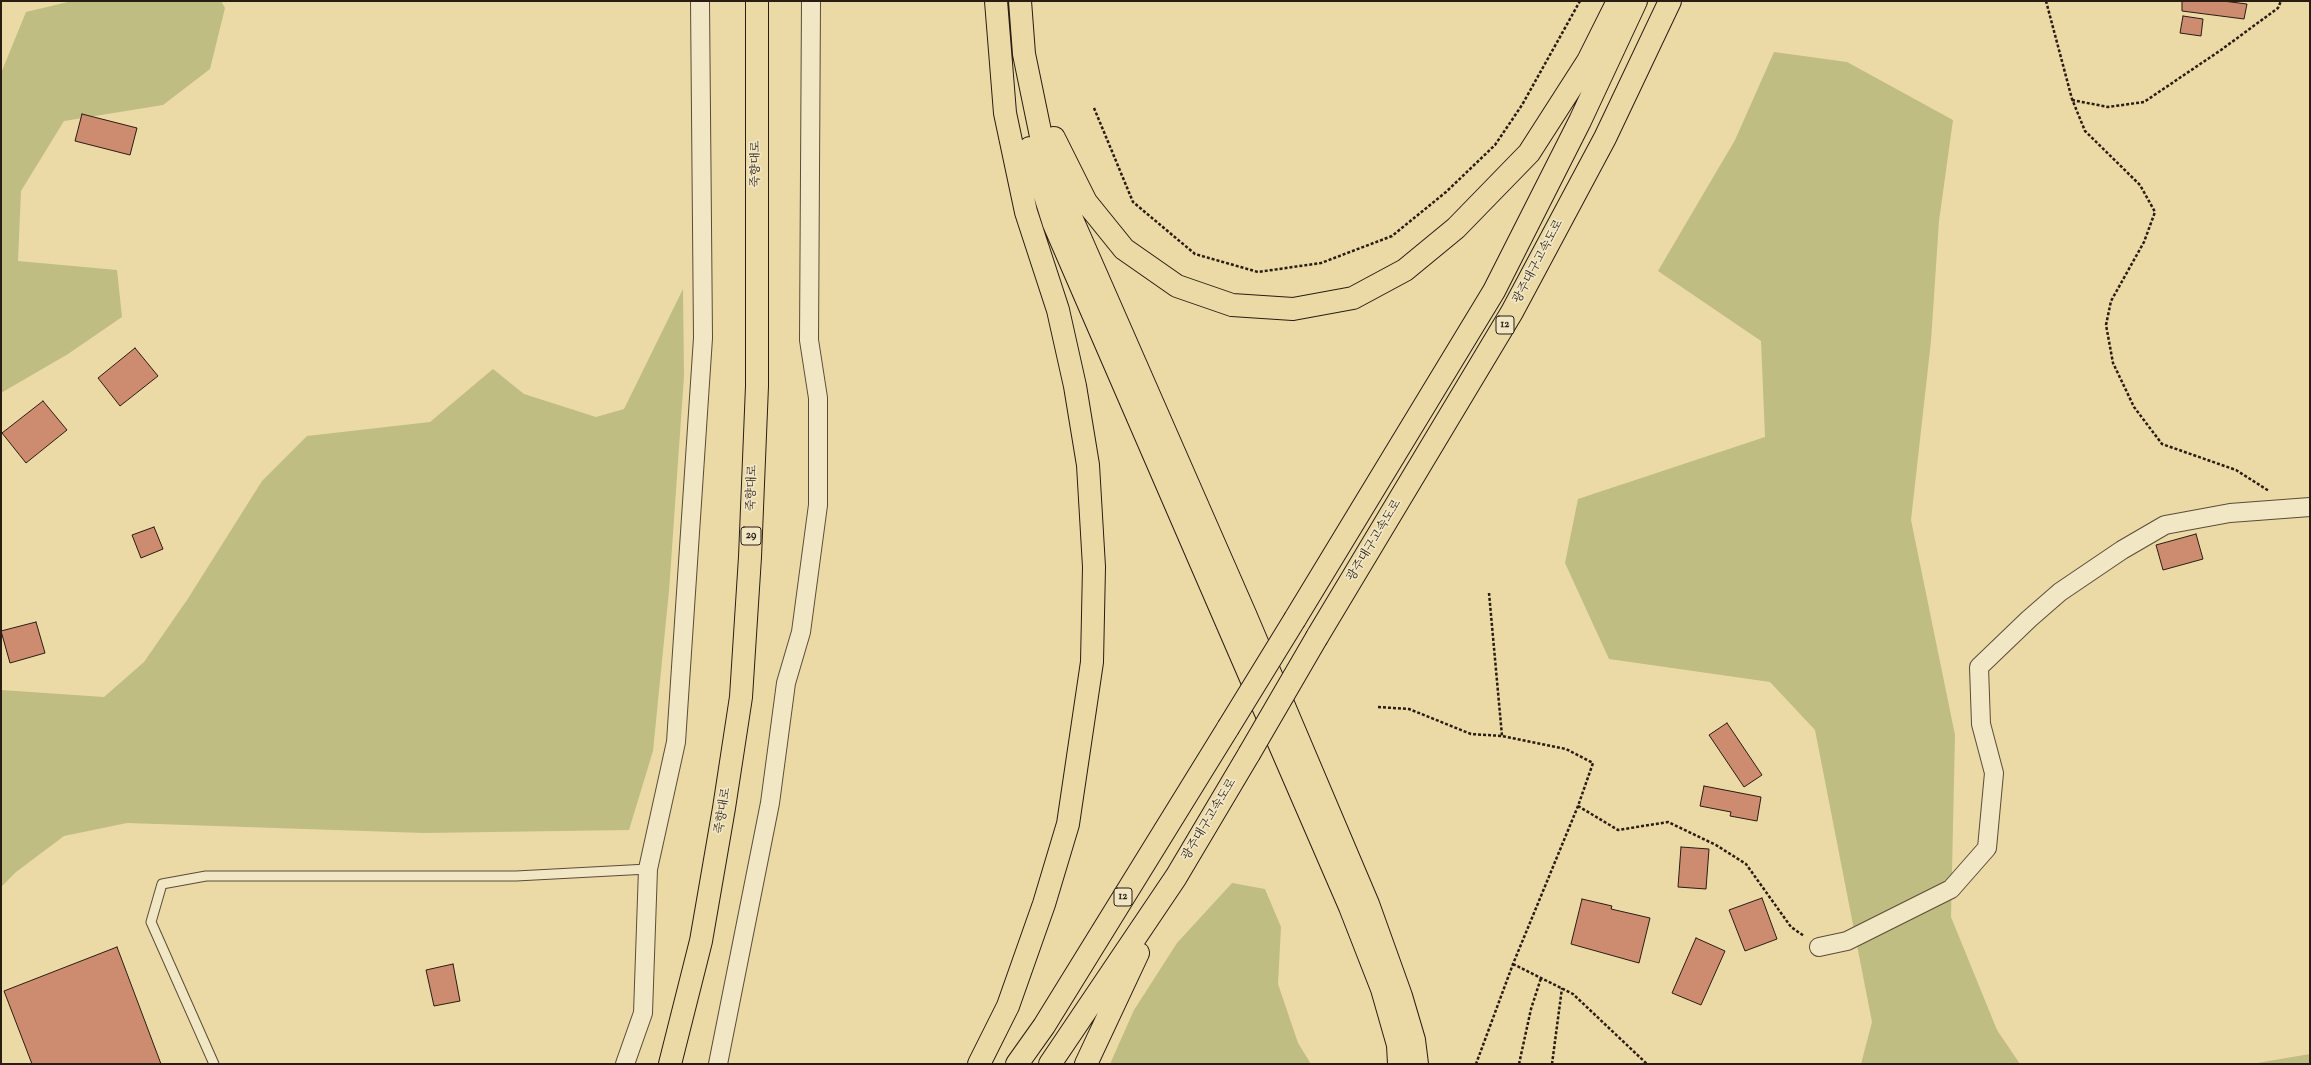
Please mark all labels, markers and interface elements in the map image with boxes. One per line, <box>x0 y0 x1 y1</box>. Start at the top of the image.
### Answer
street label: 죽향대로 <box>750 141 764 187</box>
street label: 광주대구고속도로 <box>1511 218 1567 306</box>
road number: 12 <box>1496 316 1514 334</box>
street label: 죽향대로 <box>745 465 761 511</box>
street label: 광주대구고속도로 <box>1345 498 1405 584</box>
road number: 29 <box>741 527 761 545</box>
street label: 광주대구고속도로 <box>1180 777 1240 863</box>
street label: 죽향대로 <box>713 787 735 835</box>
road number: 12 <box>1114 888 1132 906</box>

